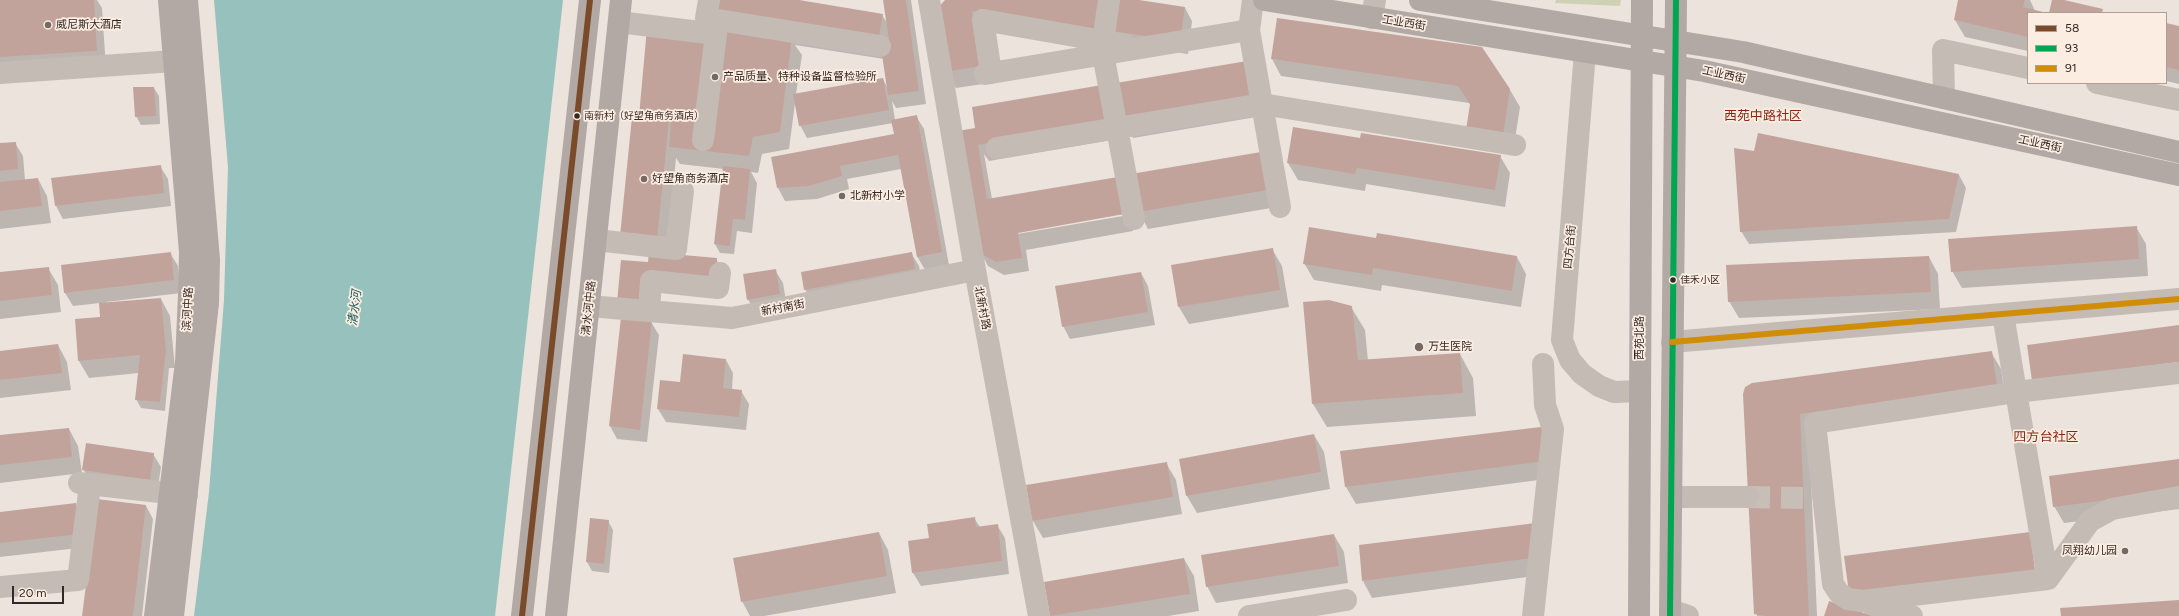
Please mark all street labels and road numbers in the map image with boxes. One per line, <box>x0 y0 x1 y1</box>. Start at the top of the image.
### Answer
street label: 工业西街 <box>1381 13 1427 33</box>
street label: 工业西街 <box>1701 64 1747 86</box>
street label: 工业西街 <box>2017 133 2063 155</box>
street label: 四方台街 <box>1562 225 1578 269</box>
street label: 清水河中路 <box>580 280 598 336</box>
street label: 北新村路 <box>971 285 993 331</box>
street label: 滨河中路 <box>180 287 196 331</box>
street label: 新村南街 <box>760 297 806 319</box>
street label: 西苑北路 <box>1633 316 1647 360</box>

